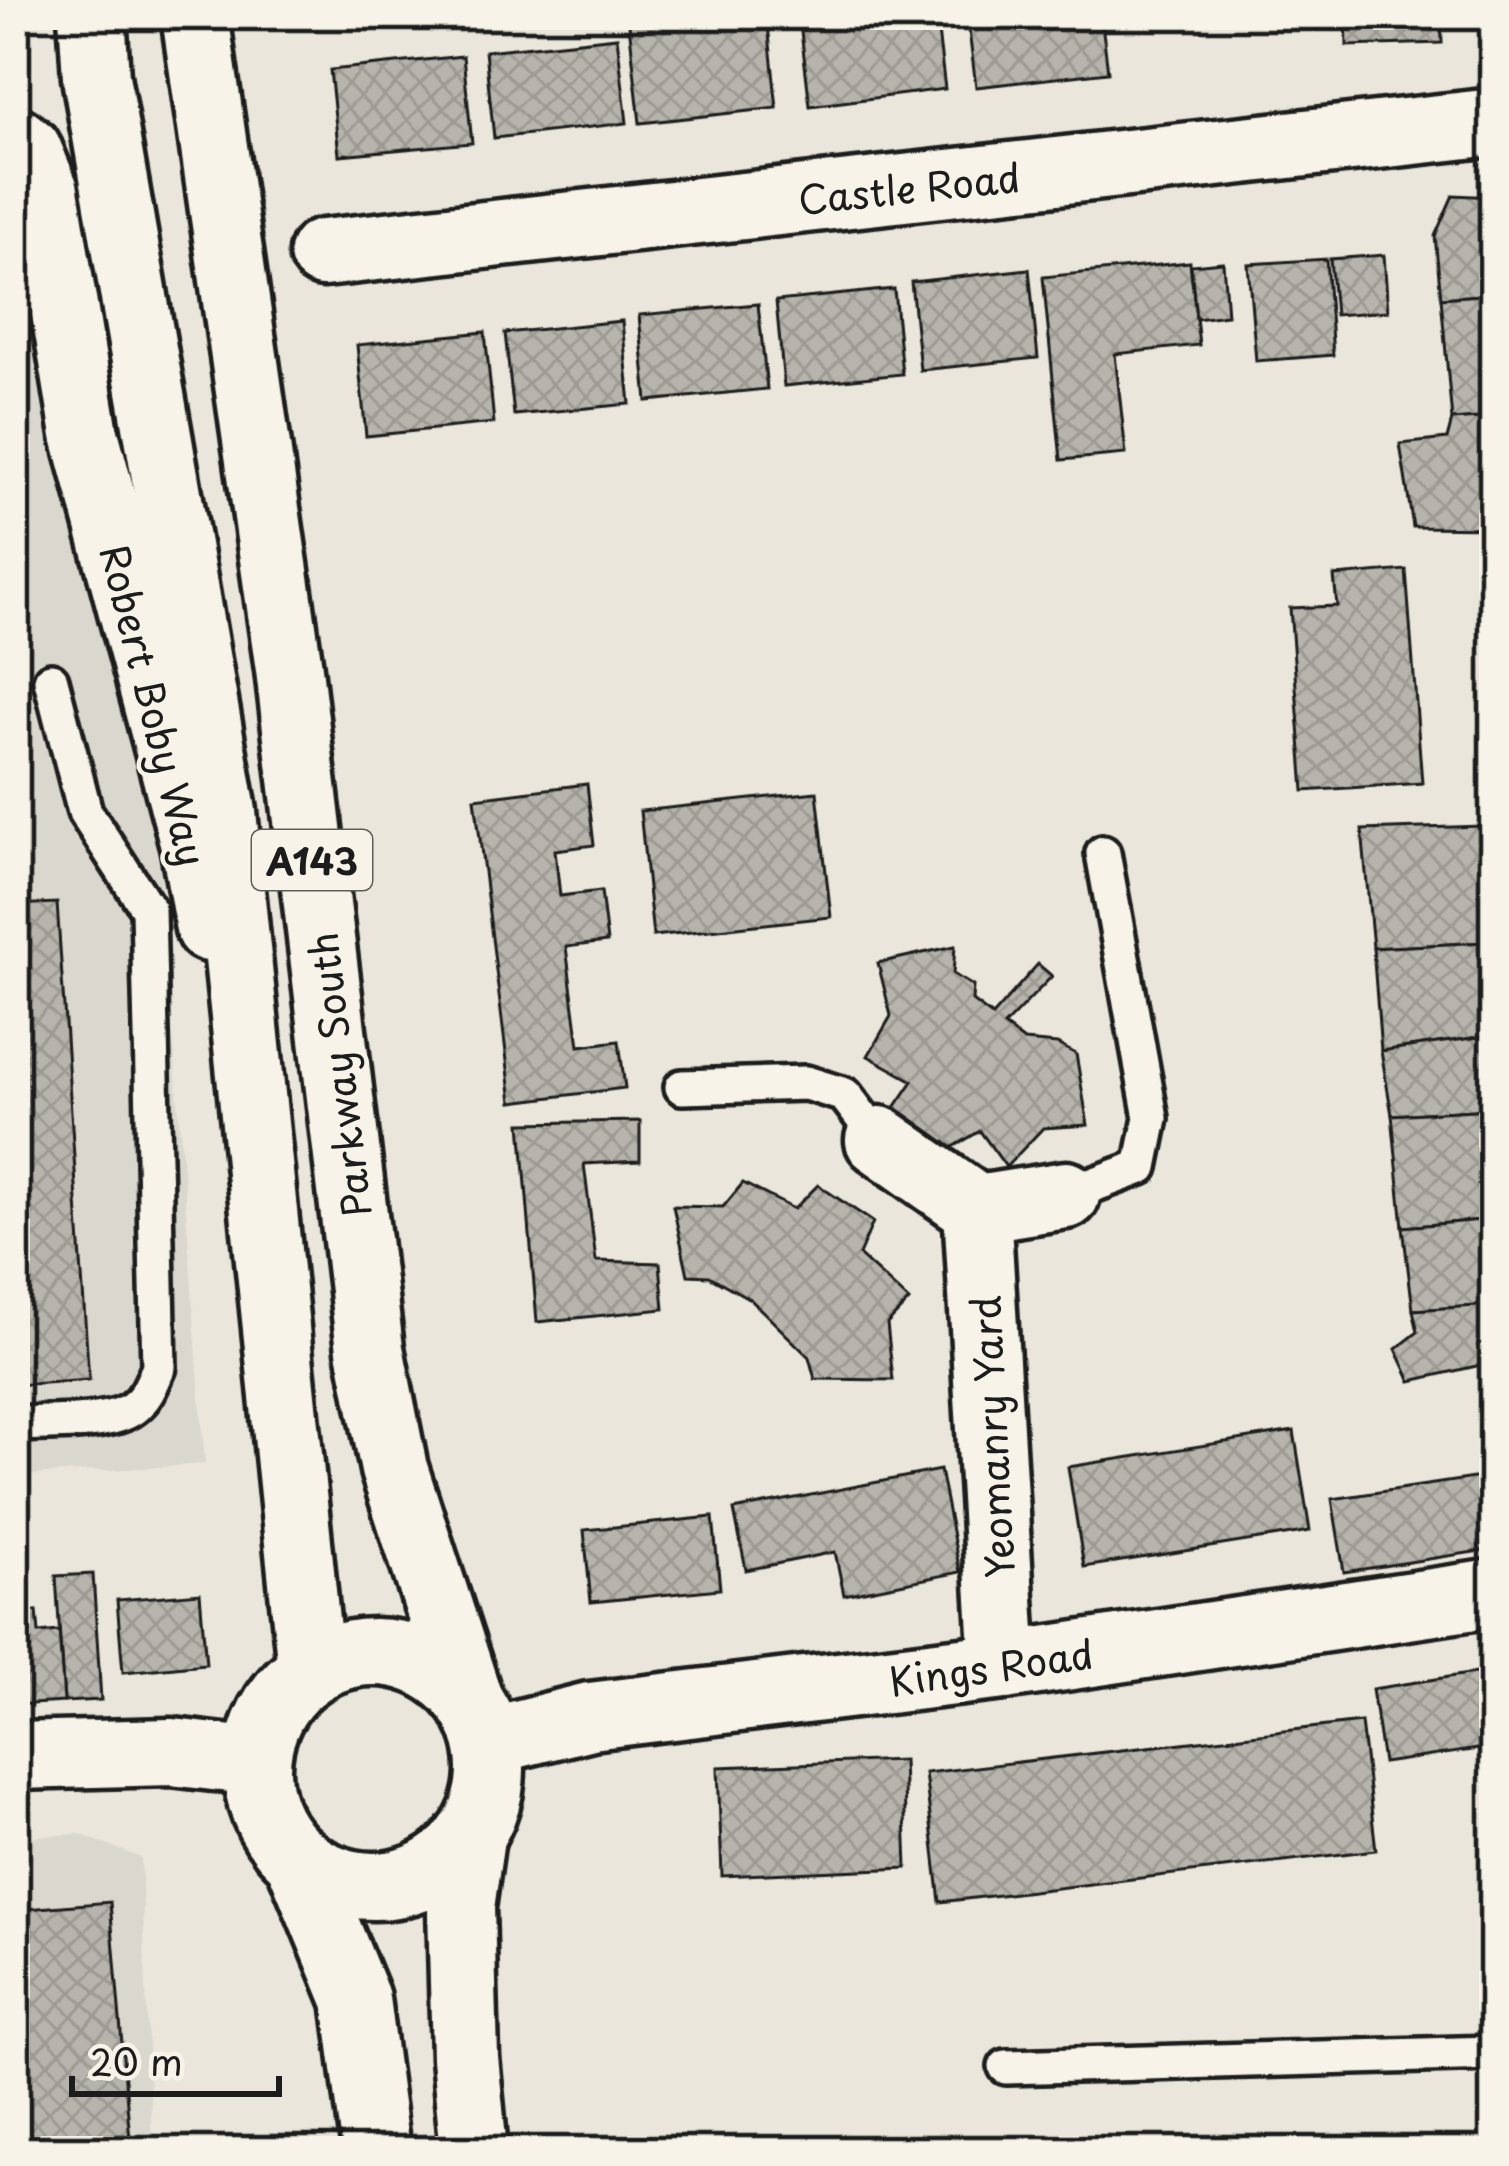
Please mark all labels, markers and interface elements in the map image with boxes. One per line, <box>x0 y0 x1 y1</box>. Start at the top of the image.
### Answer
street label: Castle Road <box>795 146 1023 228</box>
street label: Robert Boby Way <box>87 538 223 872</box>
road number: A143 <box>252 830 372 890</box>
street label: Parkway South <box>291 929 385 1221</box>
street label: Yeomanry Yard <box>954 1294 1028 1580</box>
street label: Kings Road <box>885 1622 1097 1710</box>
scale bar <box>72 2022 279 2096</box>
text: 20 m <box>90 2034 183 2088</box>

